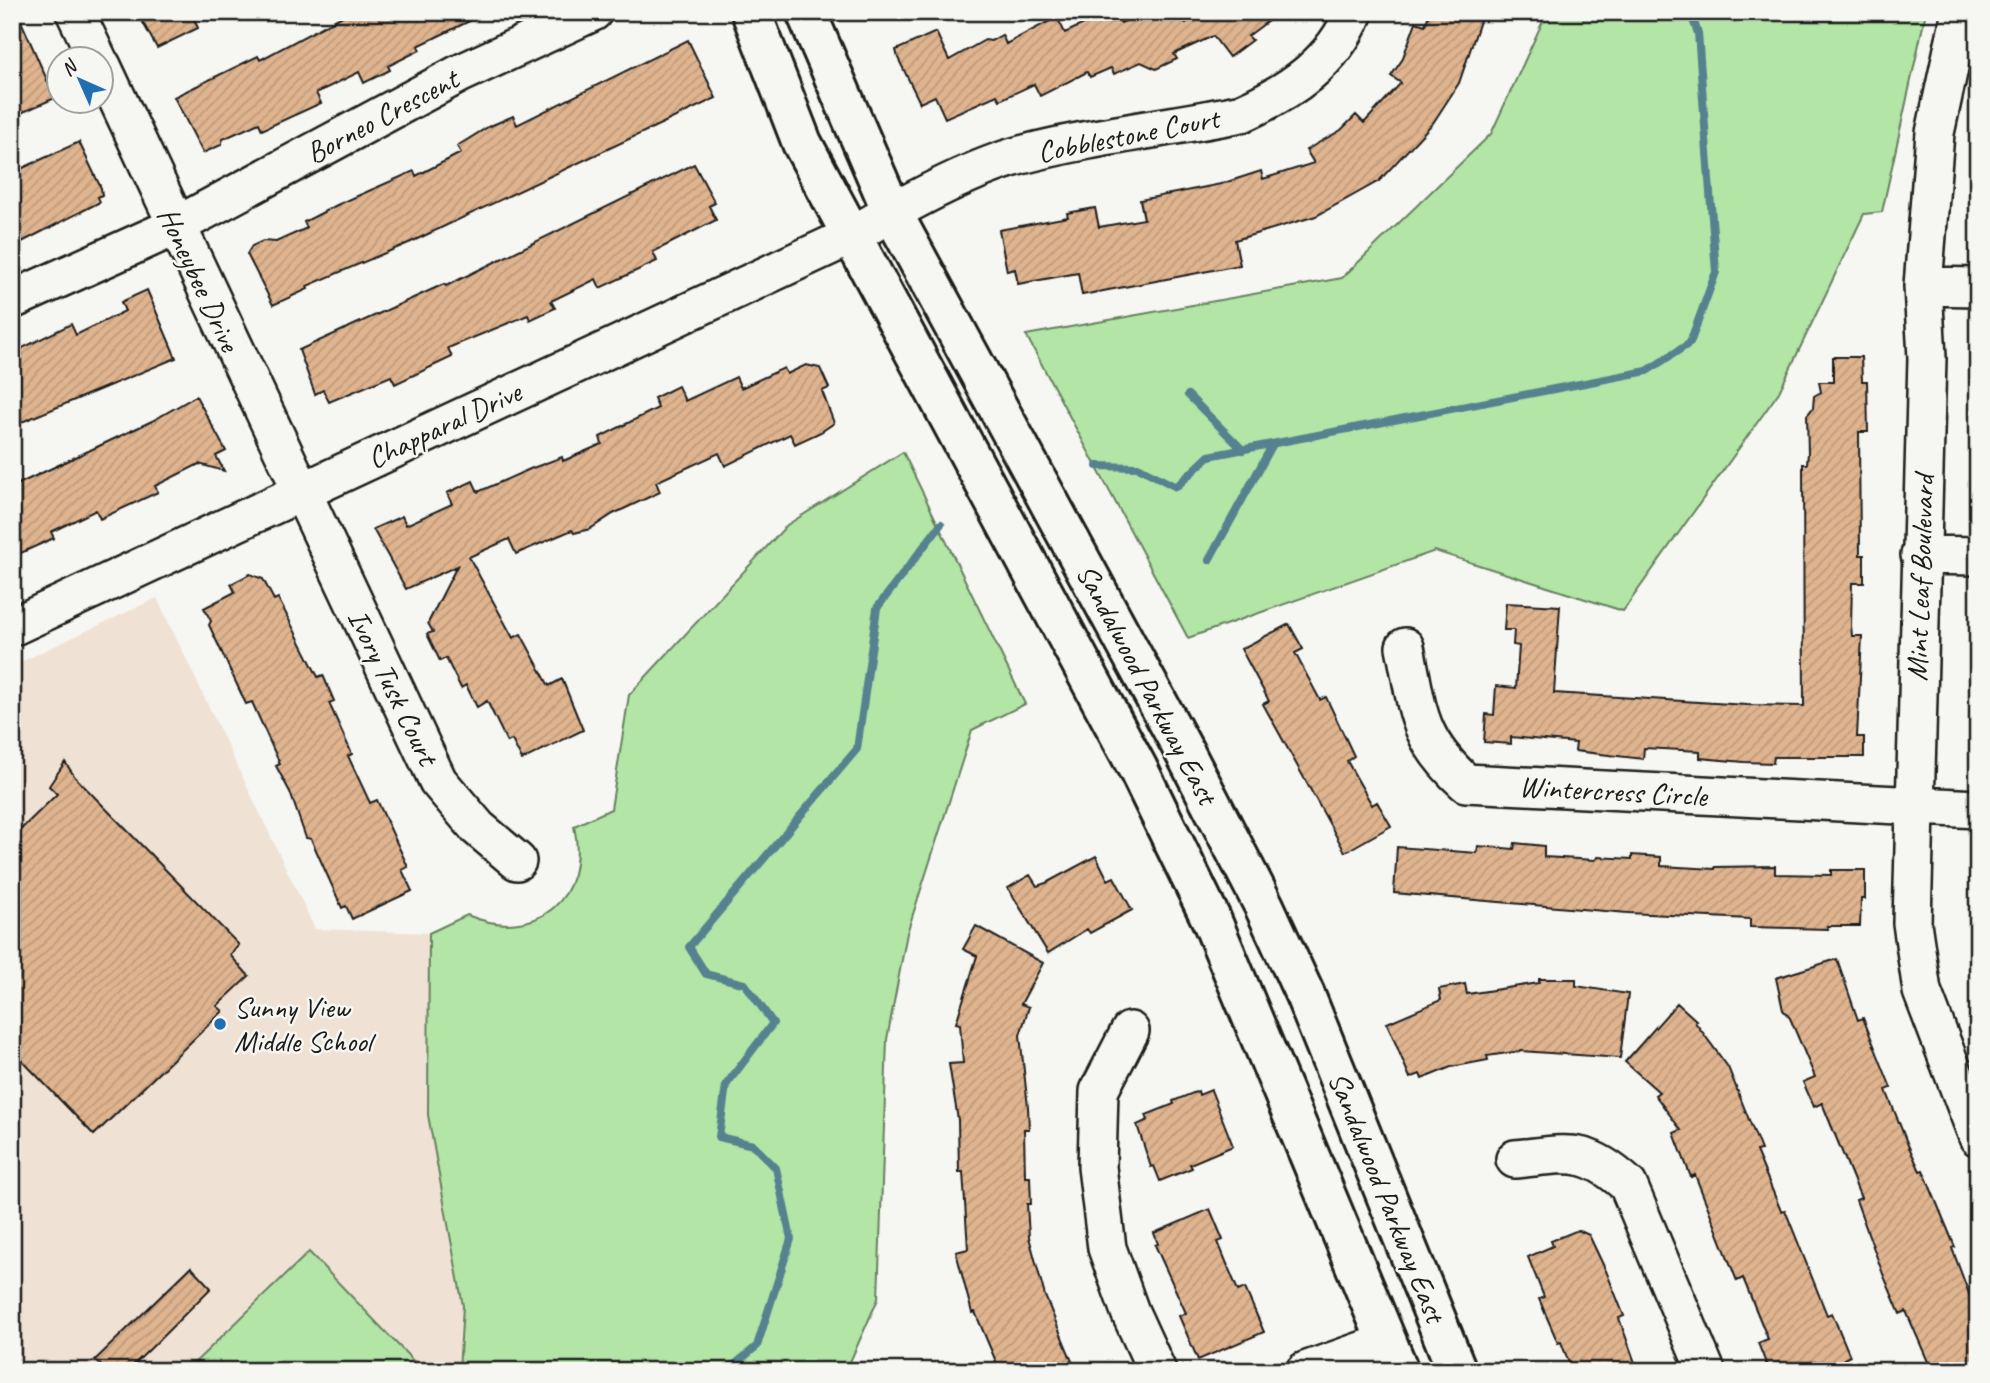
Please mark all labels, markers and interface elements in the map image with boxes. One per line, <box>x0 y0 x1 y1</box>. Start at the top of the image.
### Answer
north arrow <box>46 46 116 116</box>
text: N <box>56 54 84 81</box>
street label: Borneo Crescent <box>299 59 467 172</box>
street label: Cobblestone Court <box>1034 98 1225 171</box>
street label: Honeybee Drive <box>149 201 250 359</box>
street label: Chapparal Drive <box>361 372 529 477</box>
street label: Mint Leaf Boulevard <box>1897 470 1943 682</box>
street label: Sandalwood Parkway East <box>1068 558 1228 813</box>
street label: Ivory Tusk Court <box>339 603 448 774</box>
street label: Wintercress Circle <box>1518 767 1710 815</box>
place label: Sunny View Middle School <box>234 988 377 1060</box>
marker: Sunny View Middle School <box>212 1016 228 1032</box>
street label: Sandalwood Parkway East <box>1320 1066 1456 1330</box>

